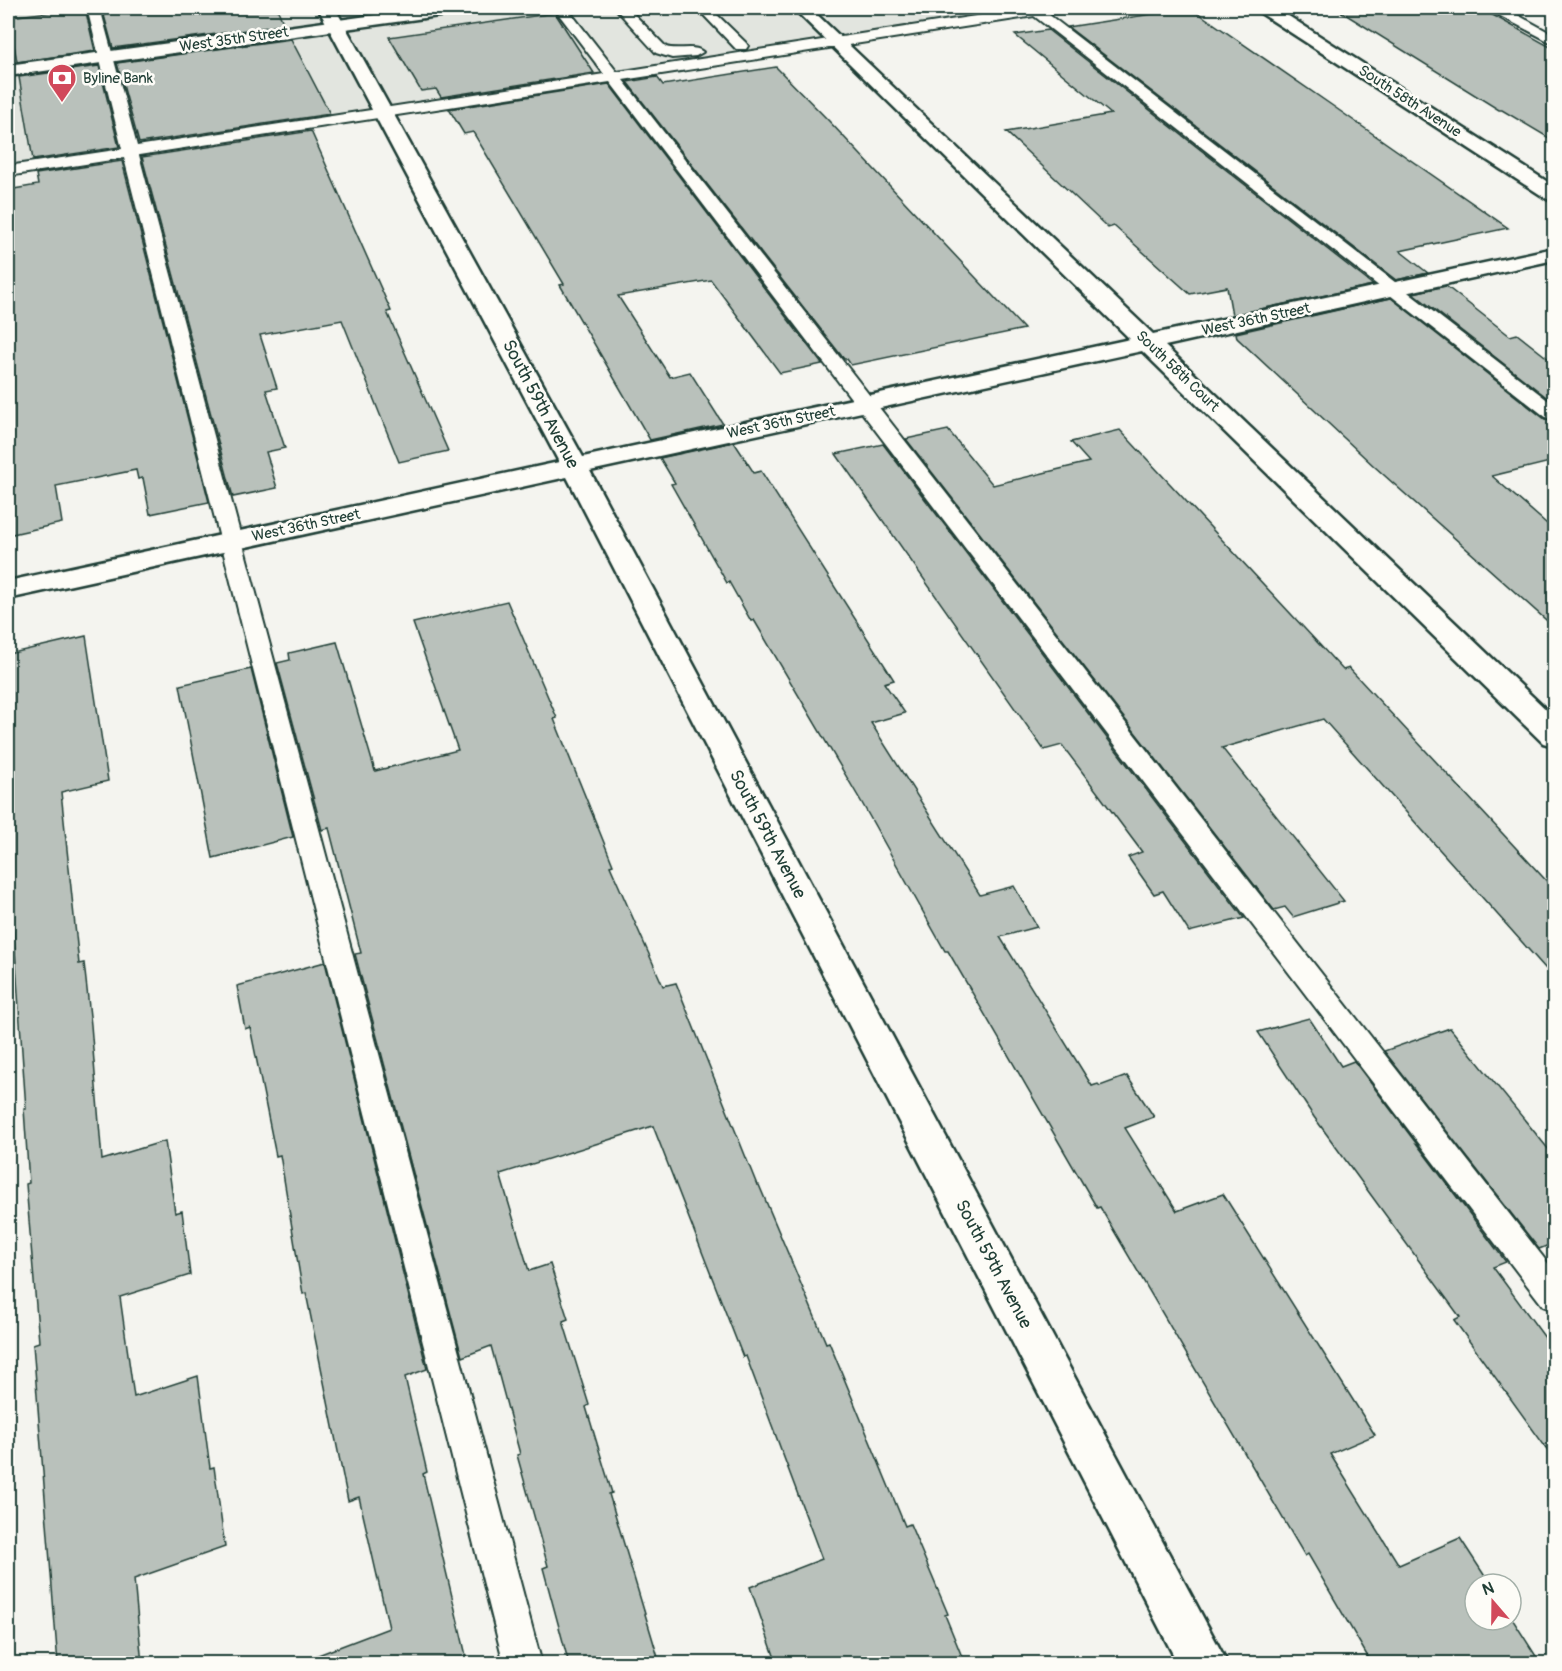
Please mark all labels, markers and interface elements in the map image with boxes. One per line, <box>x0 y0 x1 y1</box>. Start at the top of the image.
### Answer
street label: West 35th Street <box>178 22 291 57</box>
street label: South 58th Avenue <box>1355 61 1465 142</box>
bank icon: Byline Bank <box>46 62 78 104</box>
place label: Byline Bank <box>83 69 154 88</box>
street label: West 36th Street <box>1200 299 1313 340</box>
street label: South 58th Court <box>1132 327 1224 417</box>
street label: South 59th Avenue <box>497 336 584 473</box>
street label: West 36th Street <box>725 402 838 443</box>
street label: West 36th Street <box>250 505 363 546</box>
street label: South 59th Avenue <box>724 766 811 903</box>
street label: South 59th Avenue <box>950 1196 1037 1333</box>
north arrow <box>1463 1572 1523 1632</box>
text: N <box>1480 1578 1497 1600</box>

